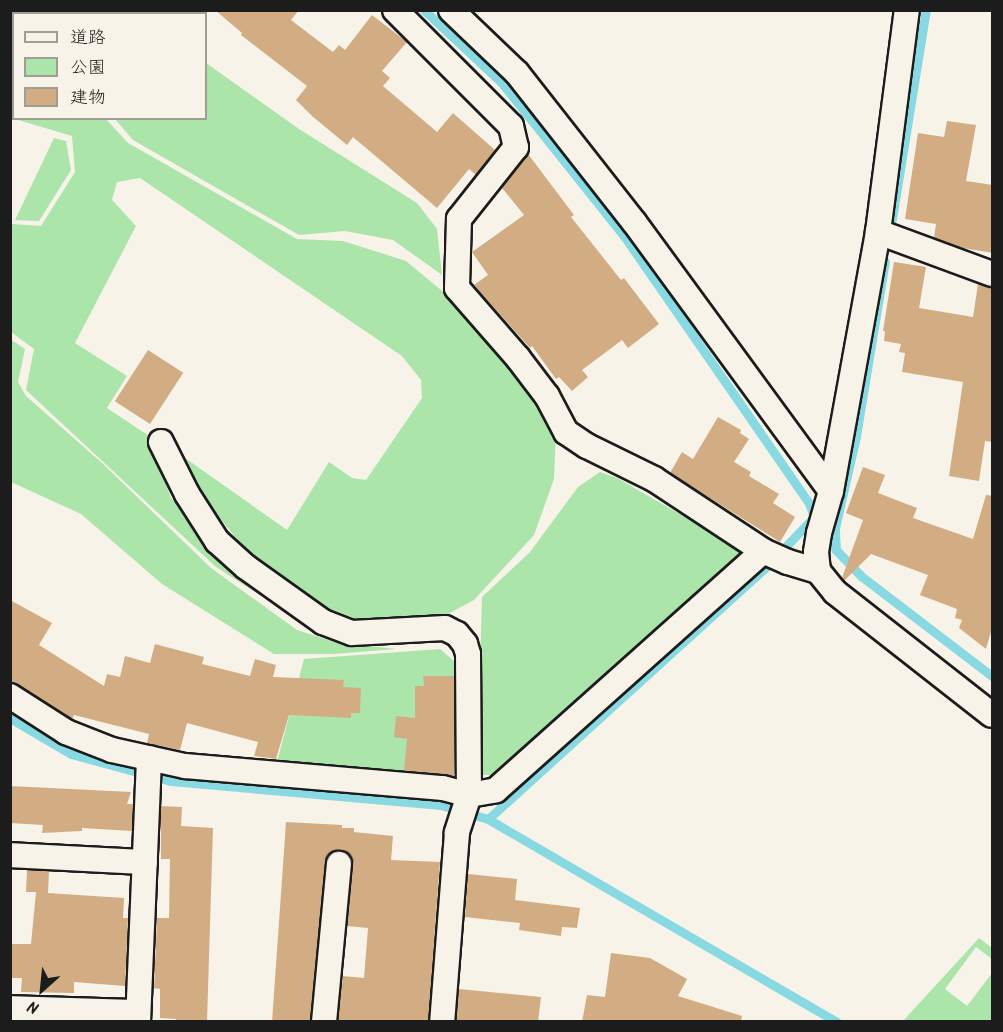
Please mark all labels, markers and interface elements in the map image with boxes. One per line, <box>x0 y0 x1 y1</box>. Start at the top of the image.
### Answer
legend <box>12 12 207 120</box>
text: 道路 <box>70 24 106 53</box>
text: 公園 <box>70 54 106 83</box>
text: 建物 <box>70 84 106 113</box>
north arrow <box>12 960 72 1020</box>
text: N <box>23 993 44 1020</box>

